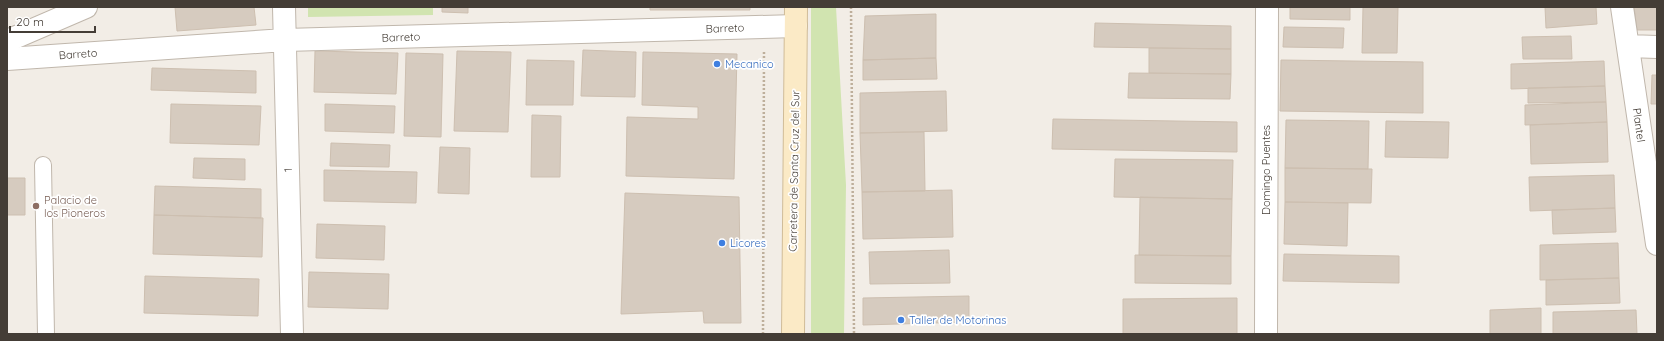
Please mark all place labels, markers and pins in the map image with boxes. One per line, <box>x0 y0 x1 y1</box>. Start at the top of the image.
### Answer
place label: Mecanico <box>725 57 774 71</box>
marker: Mecanico <box>712 59 722 69</box>
place label: Palacio de los Pioneros <box>44 193 105 220</box>
marker: Palacio de los Pioneros <box>31 201 41 211</box>
place label: Licores <box>730 236 766 250</box>
marker: Licores <box>717 238 727 248</box>
place label: Taller de Motorinas <box>909 313 1006 327</box>
marker: Taller de Motorinas <box>896 315 906 325</box>

